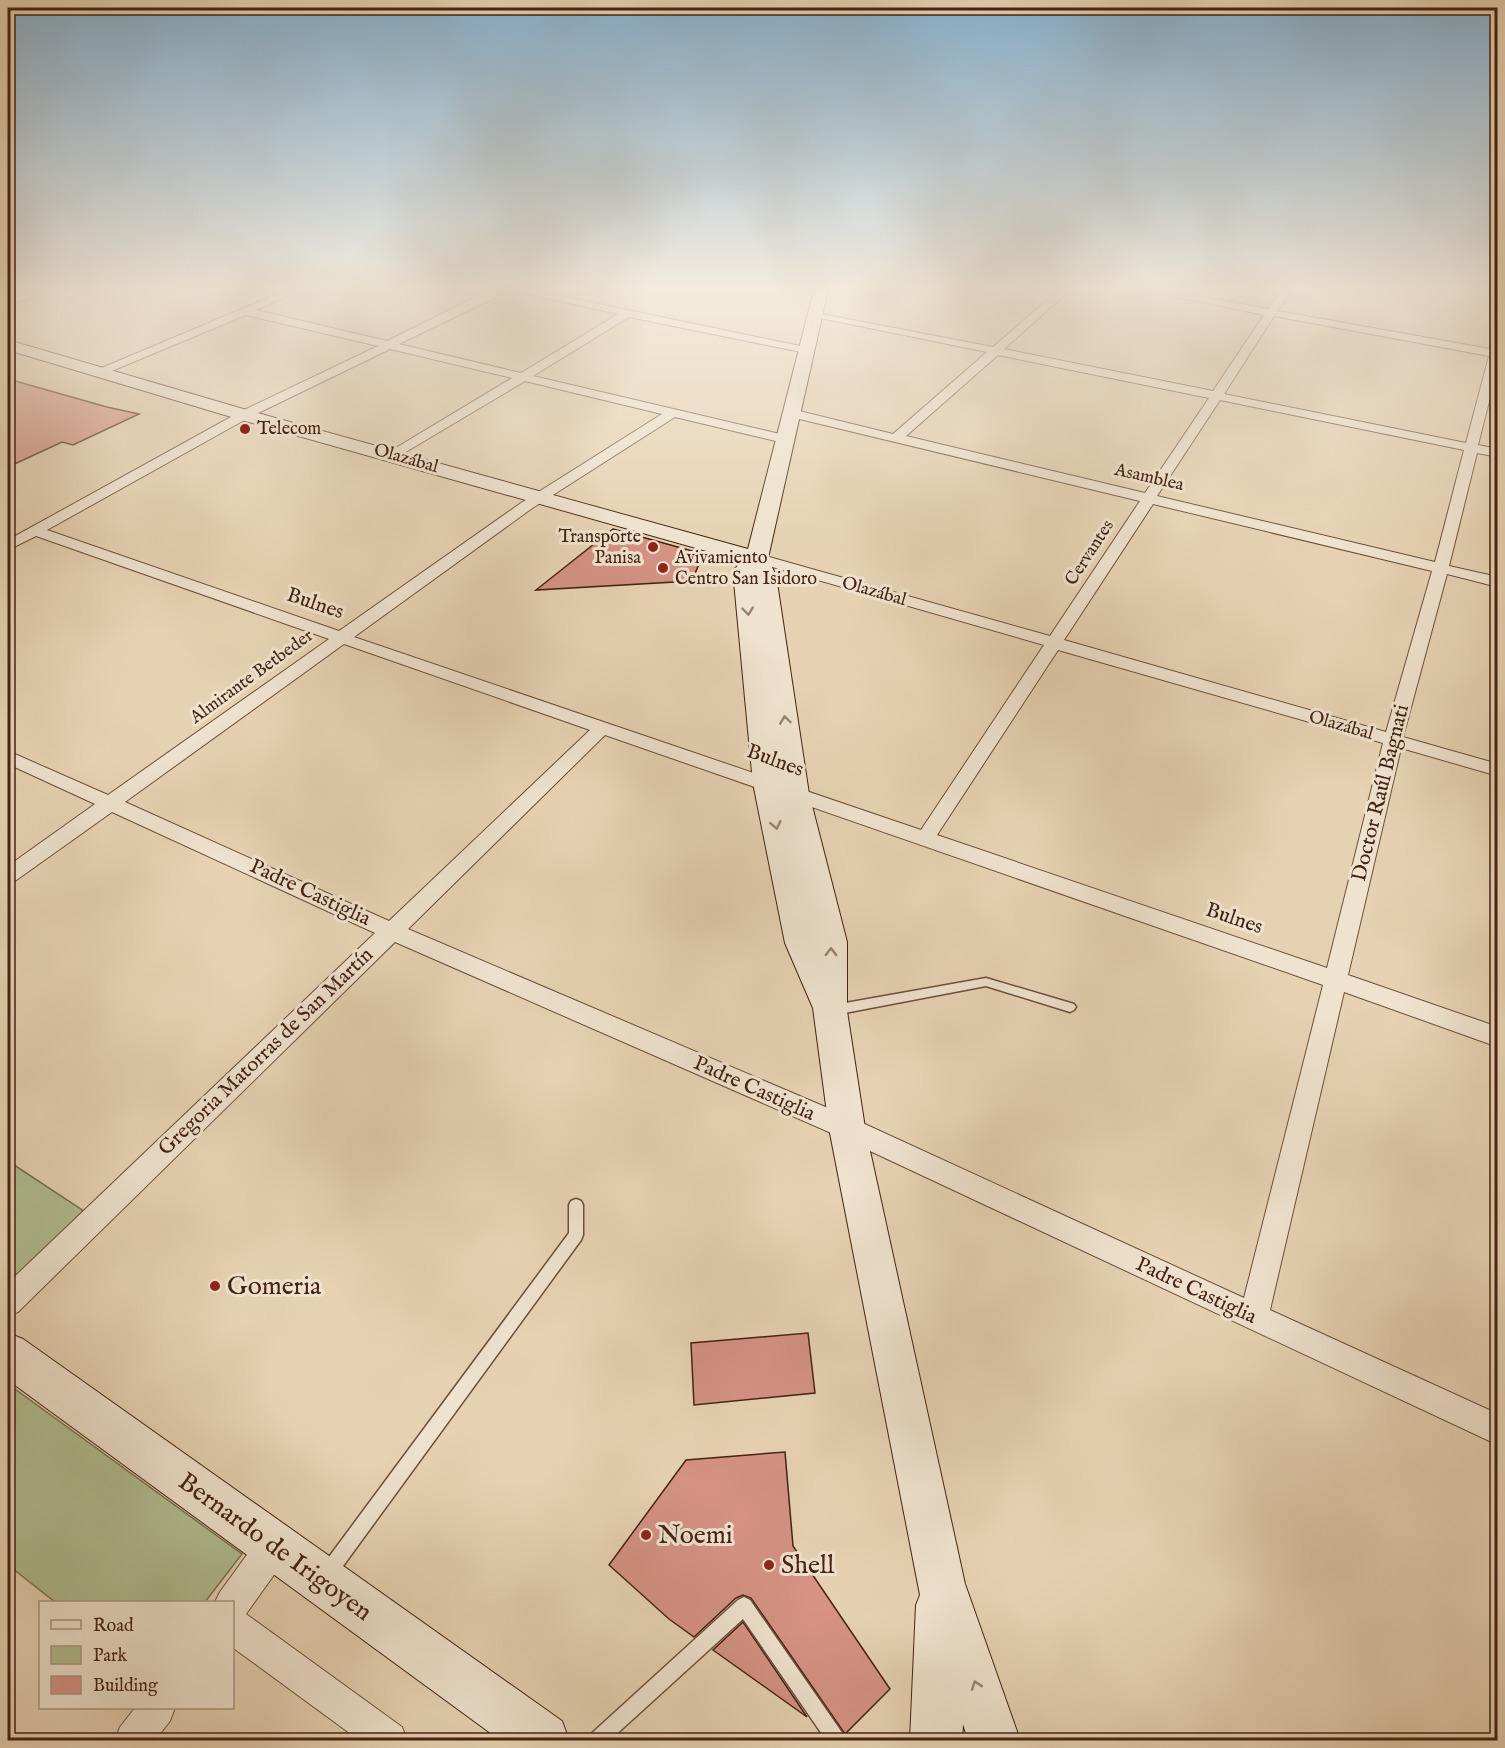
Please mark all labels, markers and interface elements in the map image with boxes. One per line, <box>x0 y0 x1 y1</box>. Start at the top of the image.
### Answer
place label: Telecom <box>257 418 321 441</box>
marker: Telecom <box>238 422 252 436</box>
street label: Olazábal <box>371 439 441 479</box>
street label: Asamblea <box>1111 459 1186 497</box>
street label: Cervantes <box>1060 516 1120 590</box>
place label: Transporte Panisa <box>559 526 641 570</box>
marker: Transporte Panisa <box>646 540 660 554</box>
place label: Avivamiento Centro San Isidoro <box>674 547 817 591</box>
marker: Avivamiento Centro San Isidoro <box>656 561 670 575</box>
street label: Olazábal <box>839 572 909 612</box>
street label: Bulnes <box>283 582 347 626</box>
one-way arrow <box>741 606 754 615</box>
street label: Almirante Betbeder <box>185 624 318 730</box>
street label: Doctor Raúl Bagnati <box>1346 702 1416 884</box>
street label: Olazábal <box>1306 706 1376 746</box>
one-way arrow <box>780 715 792 725</box>
street label: Bulnes <box>743 738 807 784</box>
one-way arrow <box>769 820 782 830</box>
street label: Padre Castiglia <box>245 853 376 933</box>
street label: Bulnes <box>1202 897 1266 941</box>
street label: Gregoria Matorras de San Martín <box>153 942 379 1162</box>
one-way arrow <box>825 948 837 957</box>
street label: Padre Castiglia <box>689 1050 820 1128</box>
street label: Padre Castiglia <box>1131 1251 1262 1331</box>
place label: Gomeria <box>227 1270 322 1303</box>
marker: Gomeria <box>208 1279 222 1293</box>
street label: Bernardo de Irigoyen <box>171 1465 379 1629</box>
place label: Noemi <box>658 1519 733 1552</box>
marker: Noemi <box>639 1528 653 1542</box>
place label: Shell <box>781 1549 835 1582</box>
marker: Shell <box>762 1558 776 1572</box>
legend <box>39 1601 234 1709</box>
text: Road <box>93 1615 134 1638</box>
text: Park <box>93 1645 128 1668</box>
text: Building <box>93 1675 158 1698</box>
one-way arrow <box>970 1680 983 1691</box>

